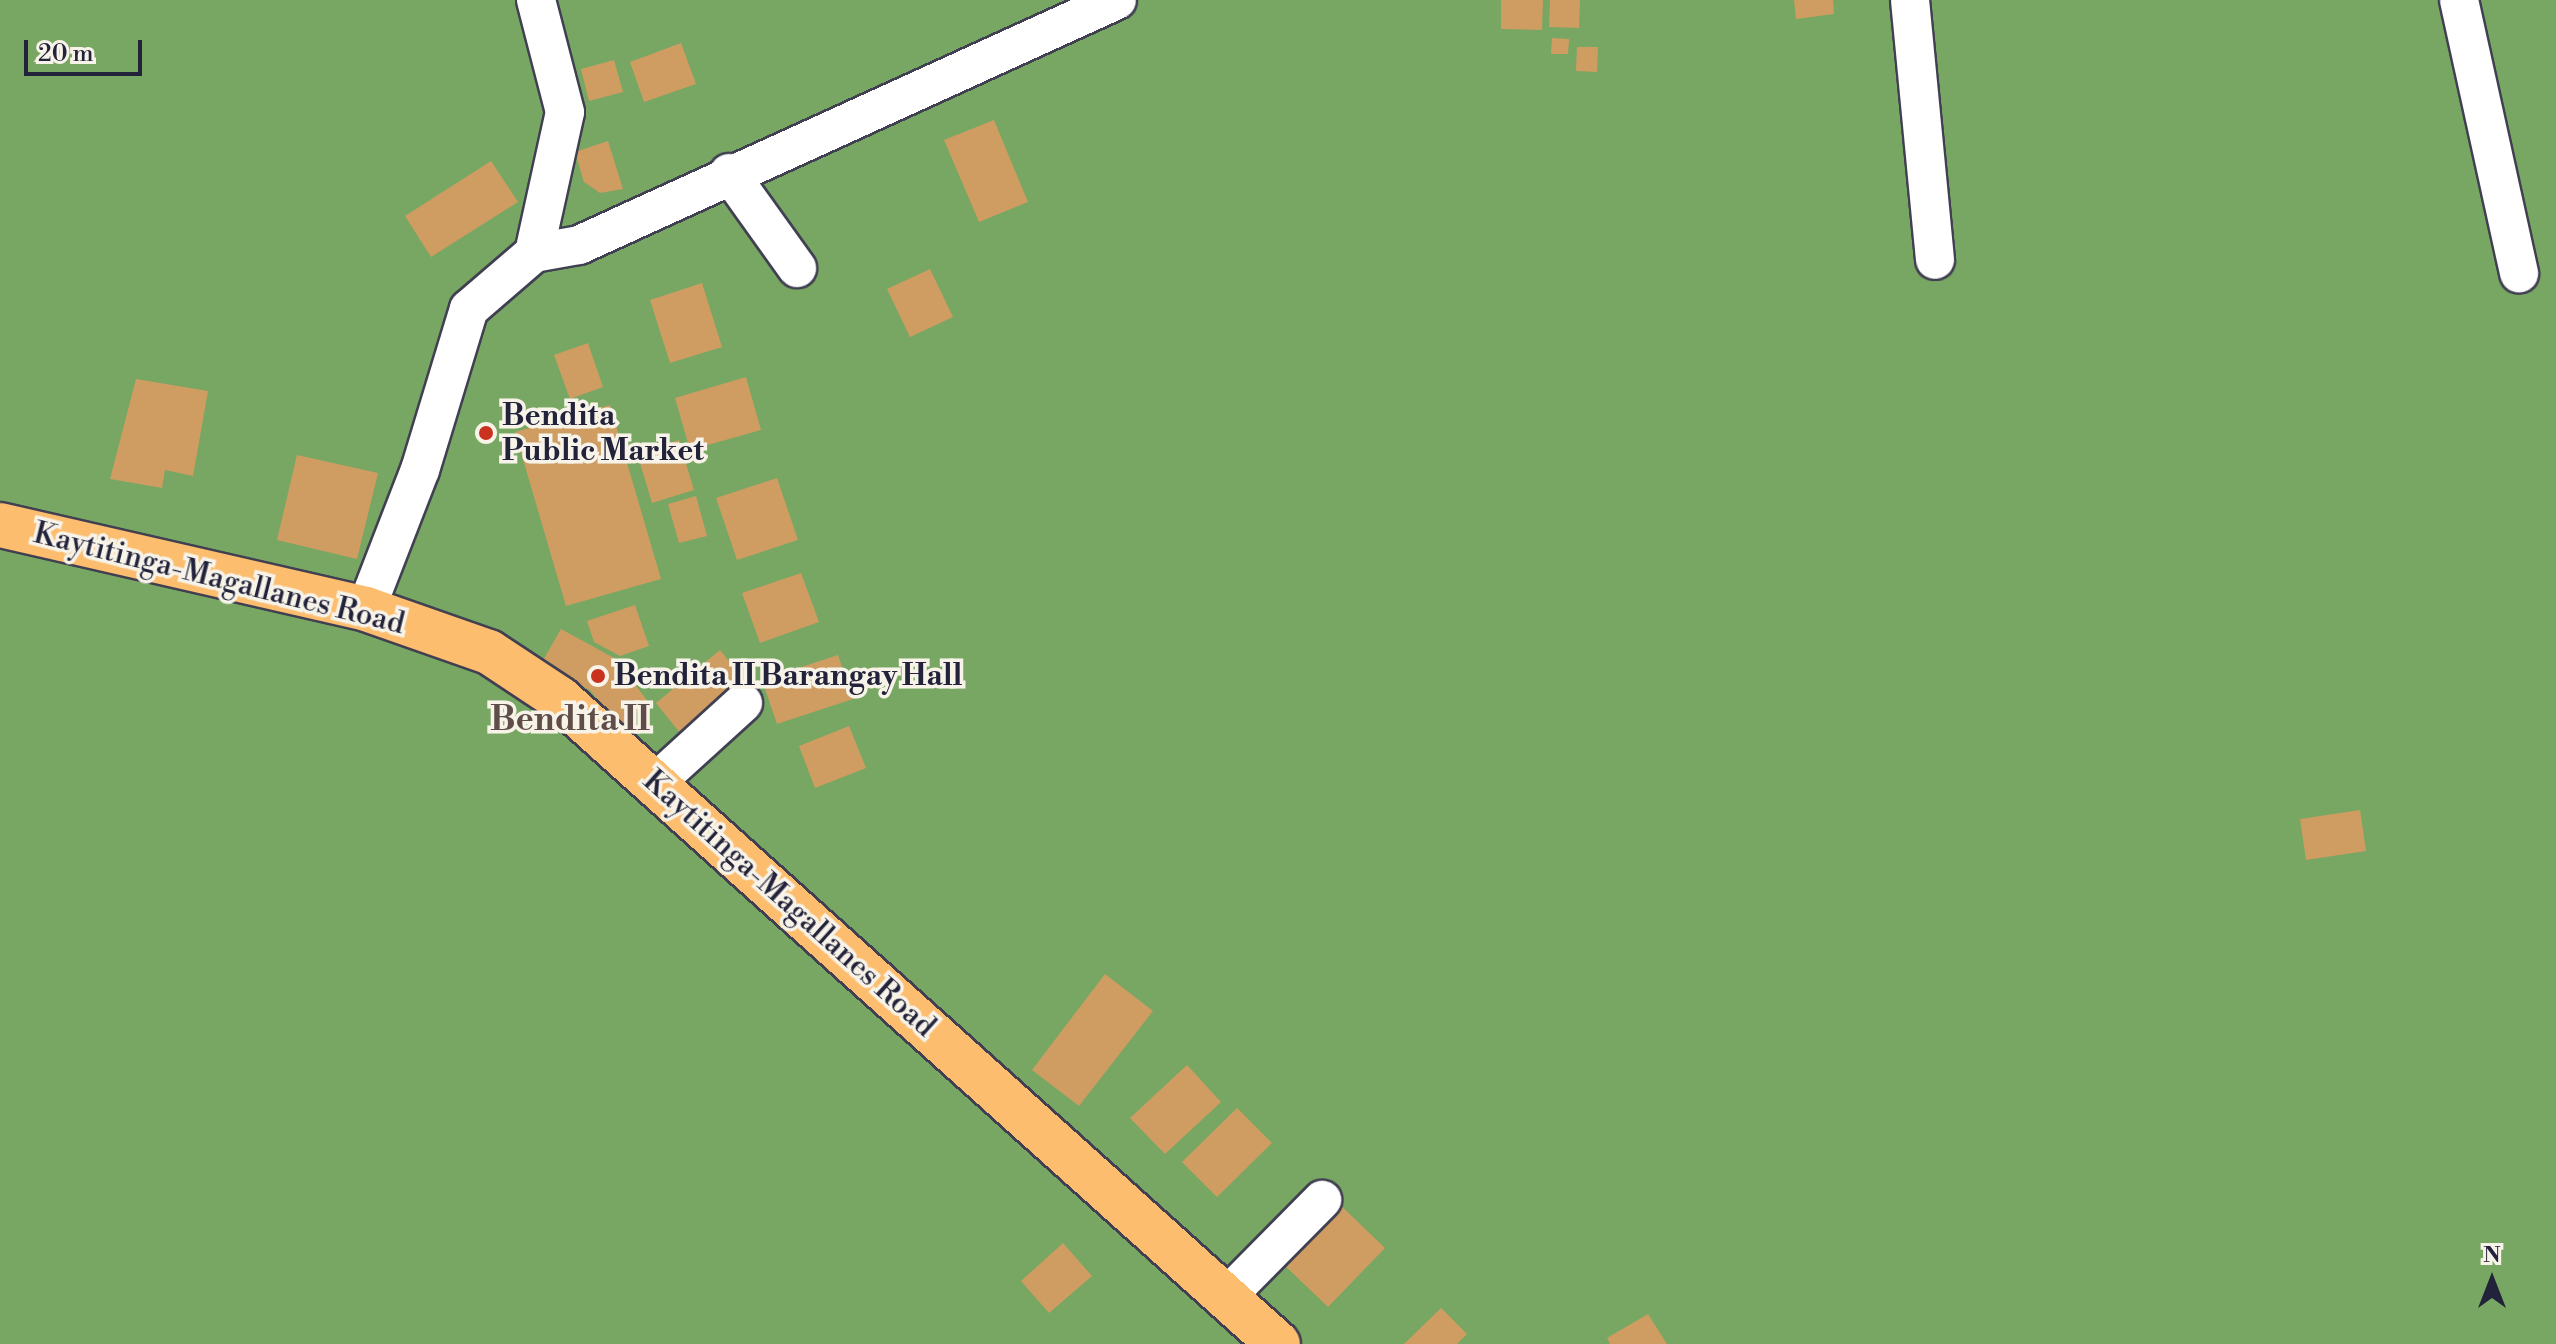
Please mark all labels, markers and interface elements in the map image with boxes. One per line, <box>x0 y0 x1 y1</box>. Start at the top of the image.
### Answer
scale bar <box>28 24 146 74</box>
text: 20 m <box>38 39 94 69</box>
place label: Bendita Public Market <box>502 398 704 468</box>
marker: Bendita Public Market <box>477 424 495 442</box>
street label: Kaytitinga-Magallanes Road <box>30 515 408 643</box>
place label: Bendita II Barangay Hall <box>614 658 962 694</box>
marker: Bendita II Barangay Hall <box>589 667 607 685</box>
district label: Bendita II <box>490 701 650 741</box>
street label: Kaytitinga-Magallanes Road <box>635 763 943 1045</box>
north arrow <box>2452 1240 2532 1320</box>
text: N <box>2483 1242 2501 1269</box>

